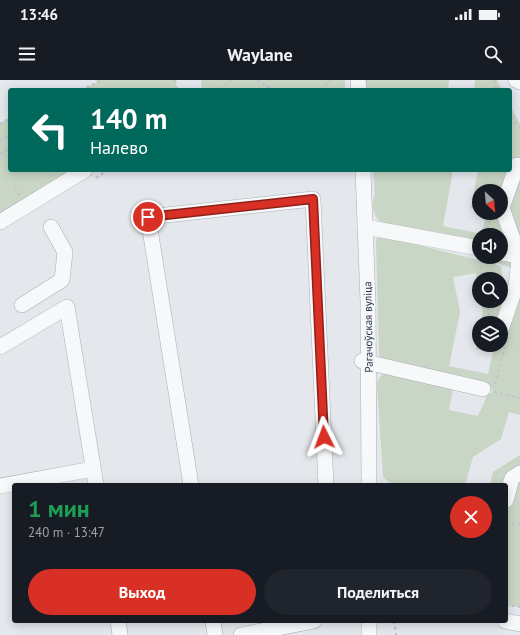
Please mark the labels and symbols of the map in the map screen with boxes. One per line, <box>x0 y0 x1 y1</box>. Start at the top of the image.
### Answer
north arrow <box>472 184 508 220</box>
pin <box>131 200 165 234</box>
street label: Рагачоўская вуліца <box>360 281 376 373</box>
position arrow <box>303 416 345 458</box>

